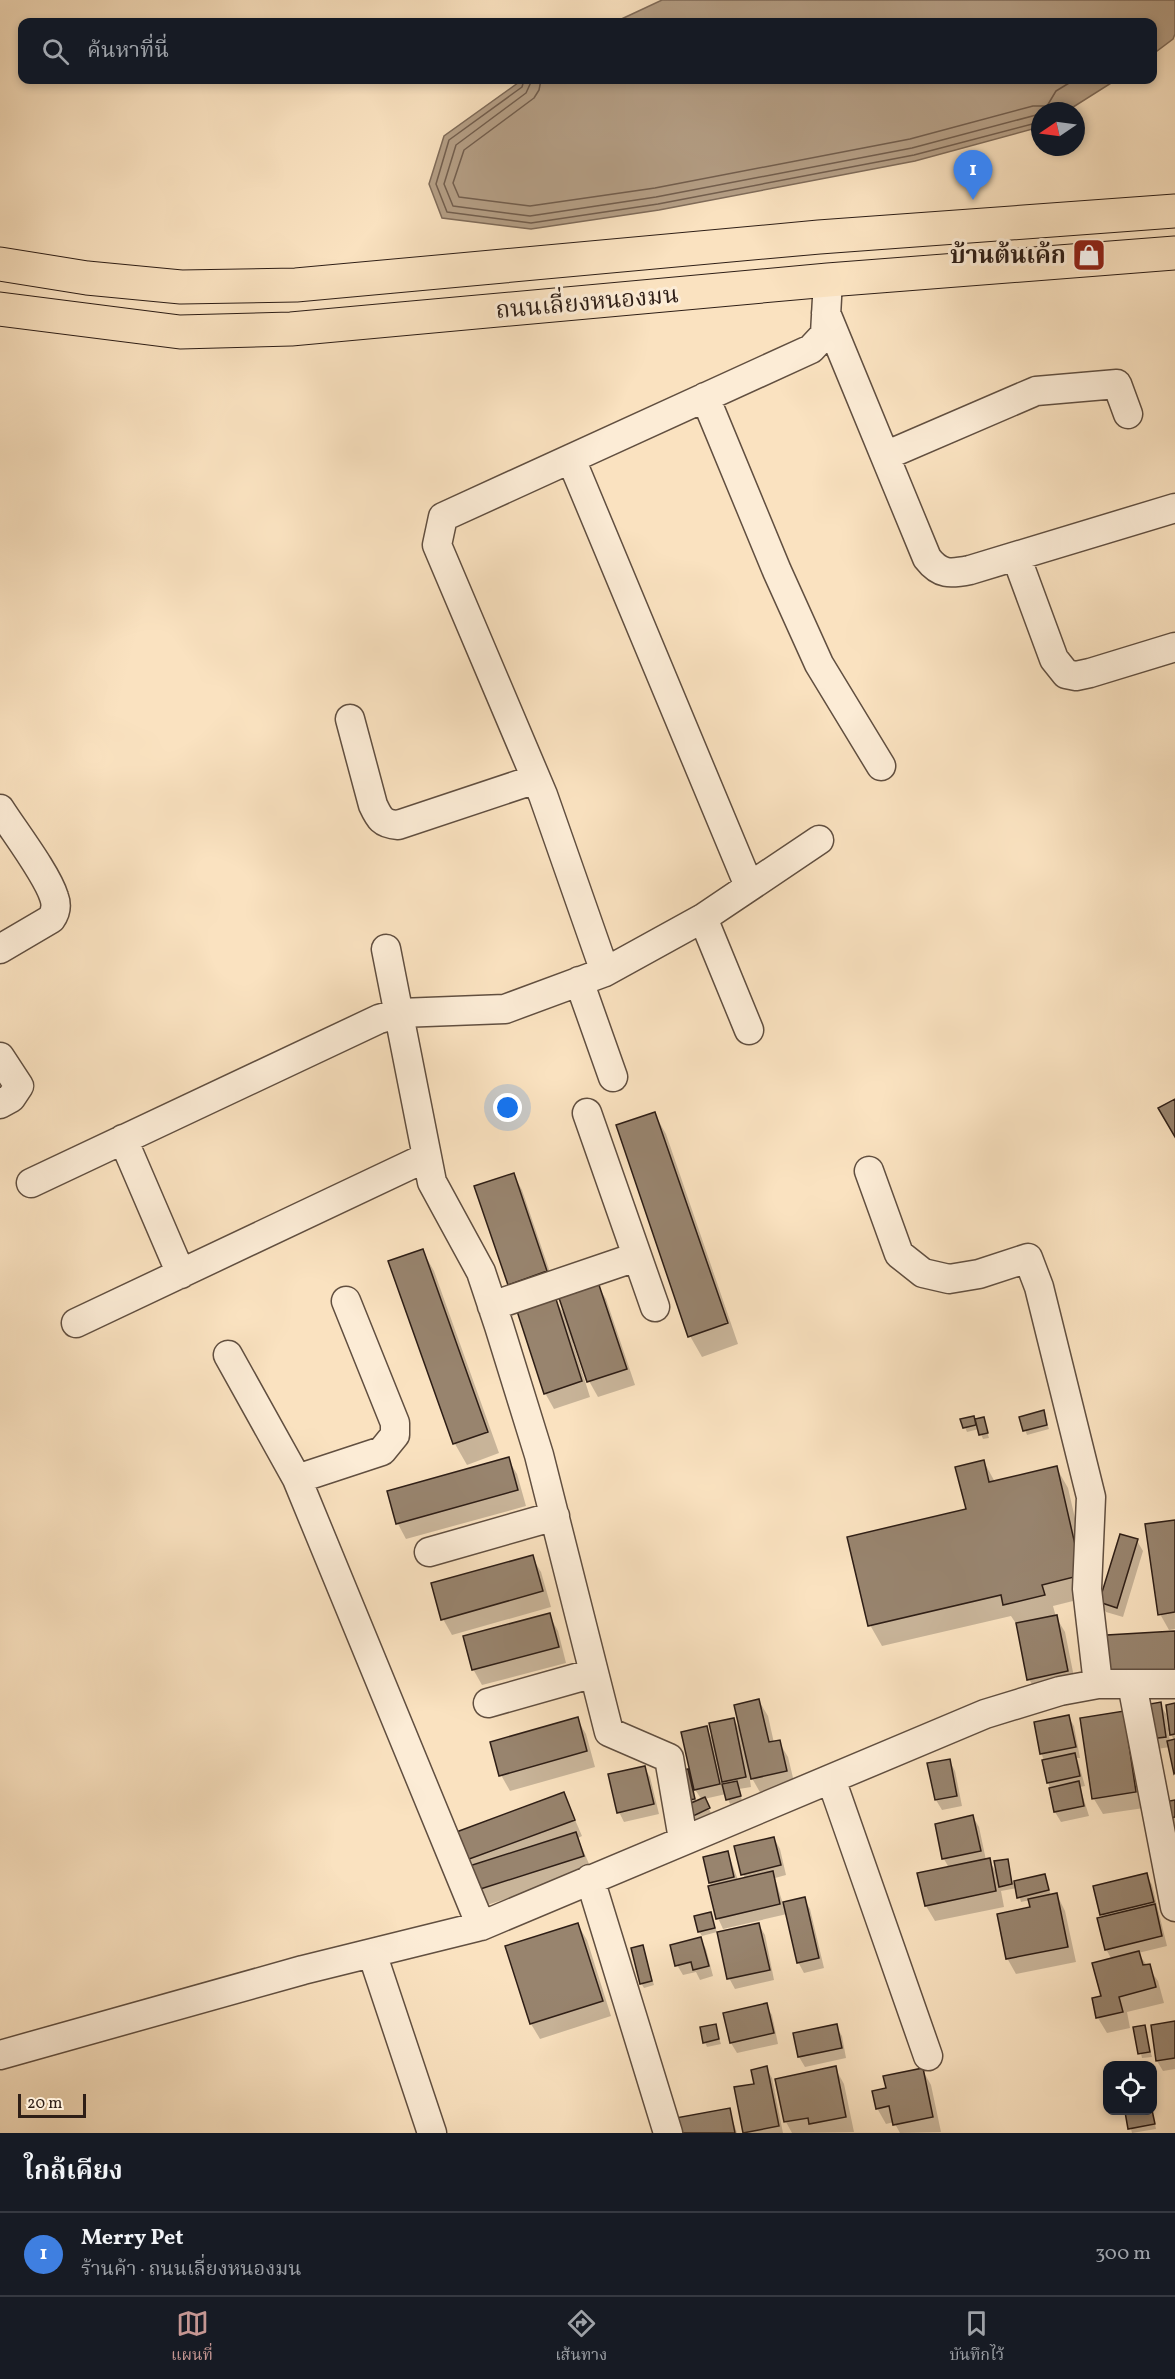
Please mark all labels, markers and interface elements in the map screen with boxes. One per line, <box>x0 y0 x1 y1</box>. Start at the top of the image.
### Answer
search box <box>18 18 1157 84</box>
icon: search <box>39 35 72 68</box>
text: ค้นหาที่นี่ <box>87 36 169 67</box>
north arrow <box>1031 102 1085 156</box>
pin: 1 <box>954 150 992 200</box>
shop icon: บ้านต้นเค้ก <box>1071 237 1107 273</box>
place label: บ้านต้นเค้ก <box>950 240 1066 274</box>
street label: ถนนเลี่ยงหนองมน <box>494 276 680 329</box>
your location <box>493 1093 522 1122</box>
map controls <box>1103 2061 1157 2115</box>
button: locate <box>1103 2061 1157 2115</box>
scale bar <box>18 2091 86 2118</box>
text: 20 m <box>27 2093 62 2115</box>
text: ใกล้เคียง <box>24 2154 123 2190</box>
text: Merry Pet <box>81 2223 184 2254</box>
text: 1 <box>39 2240 48 2268</box>
text: 300 m <box>1095 2240 1151 2268</box>
text: ร้านค้า · ถนนเลี่ยงหนองมน <box>81 2256 301 2284</box>
tab: แผนที่ <box>171 2307 213 2369</box>
tab: เส้นทาง <box>555 2307 607 2369</box>
tab: บันทึกไว้ <box>949 2307 1004 2369</box>

